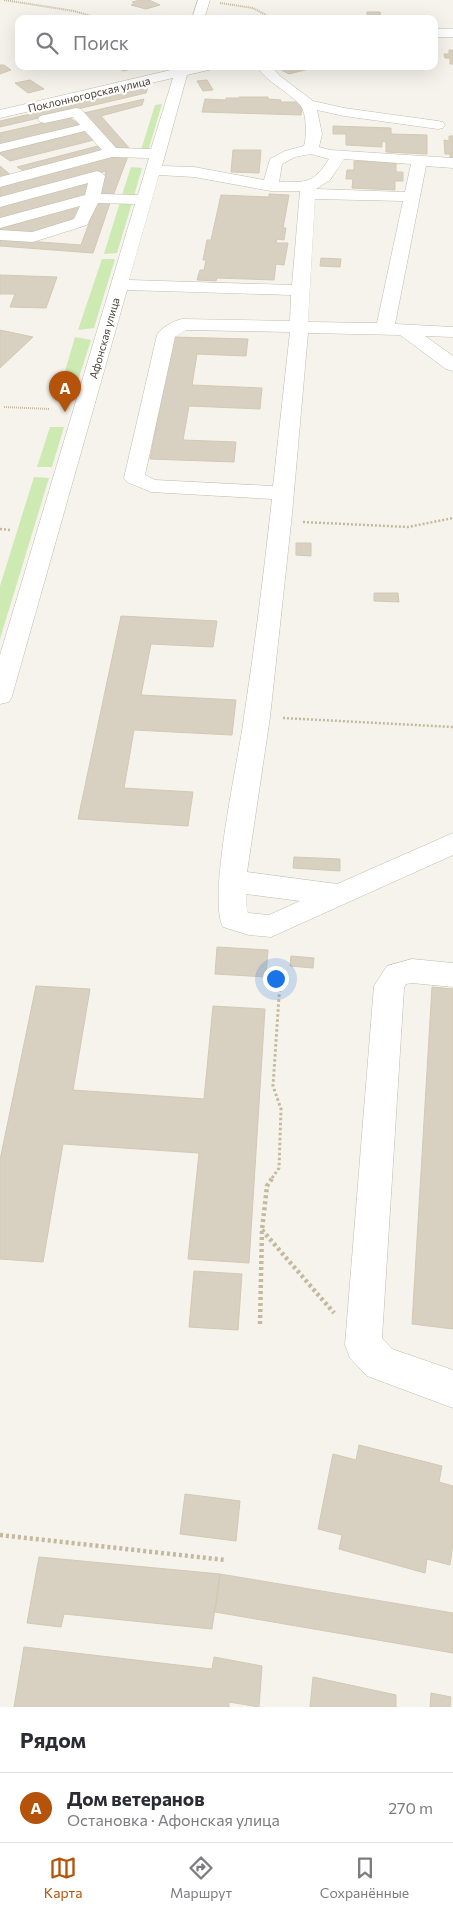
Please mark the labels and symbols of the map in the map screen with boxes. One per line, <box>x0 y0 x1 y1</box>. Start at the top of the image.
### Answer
street label: Поклонногорская улица <box>26 74 152 114</box>
street label: Афонская улица <box>86 296 122 380</box>
pin: A <box>49 371 81 412</box>
your location <box>263 966 289 992</box>

